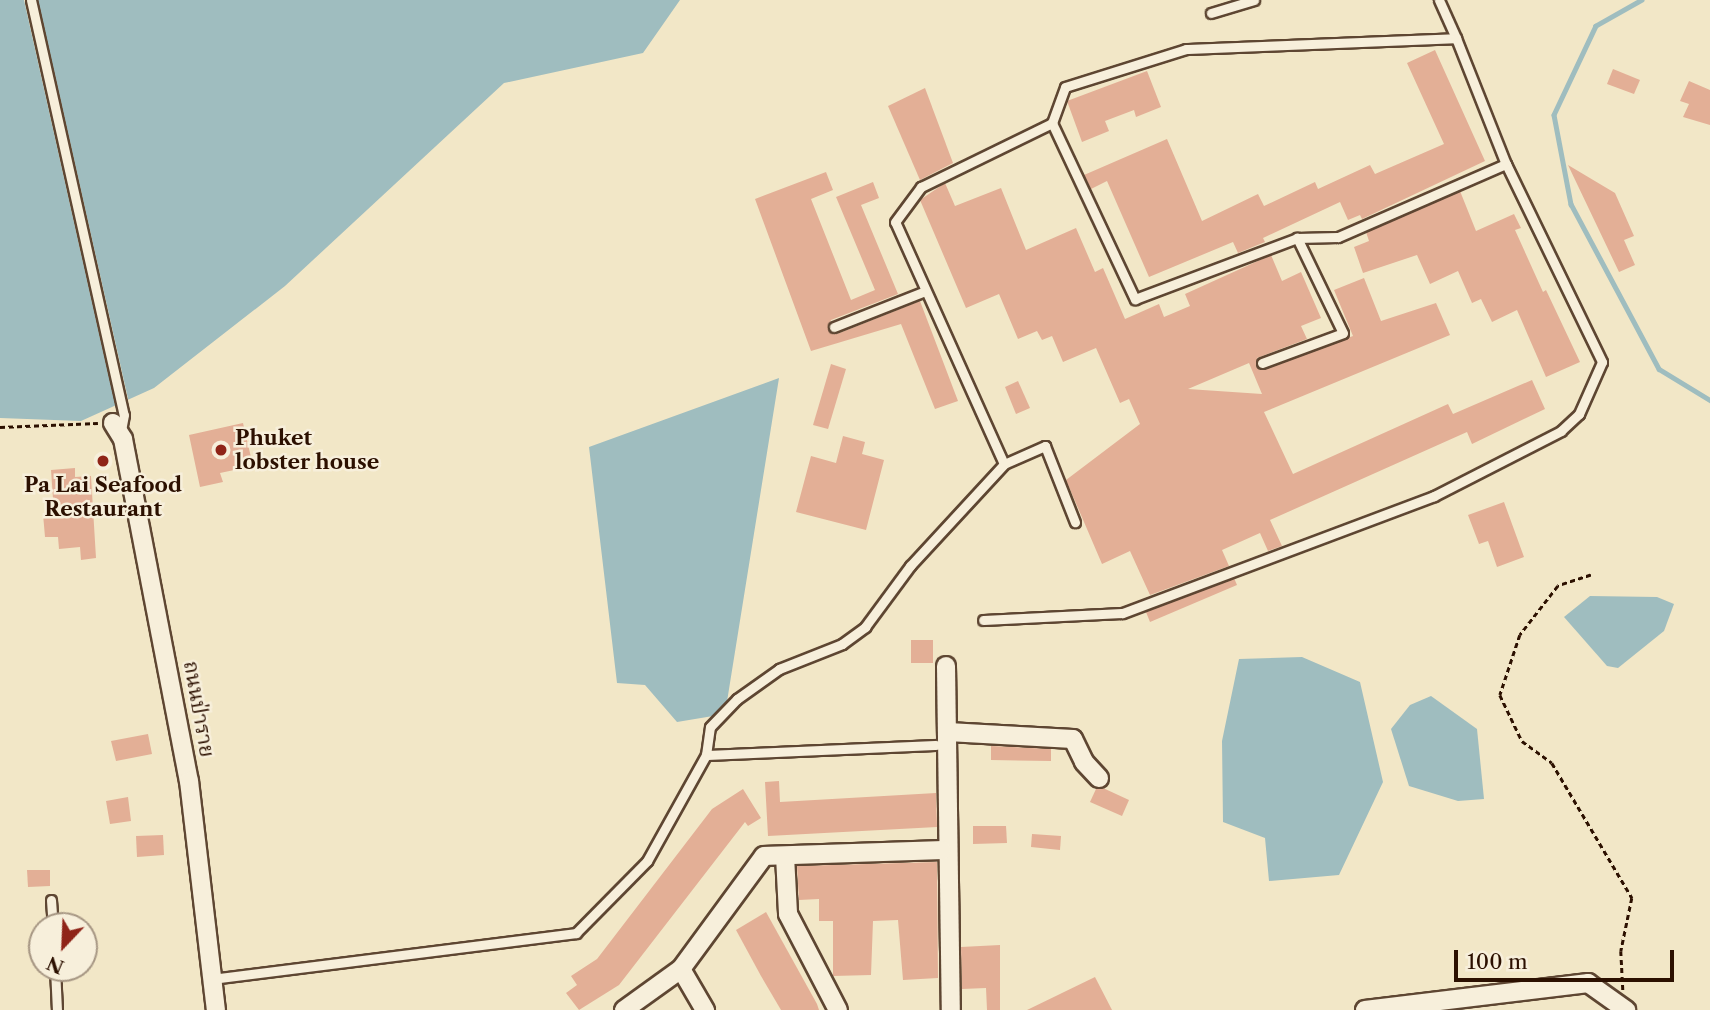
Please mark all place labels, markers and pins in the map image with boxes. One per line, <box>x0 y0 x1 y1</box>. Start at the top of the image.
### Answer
place label: Phuket lobster house <box>235 425 380 475</box>
marker: Phuket lobster house <box>213 442 229 458</box>
marker: Pa Lai Seafood Restaurant <box>95 453 111 469</box>
place label: Pa Lai Seafood Restaurant <box>24 472 182 522</box>

